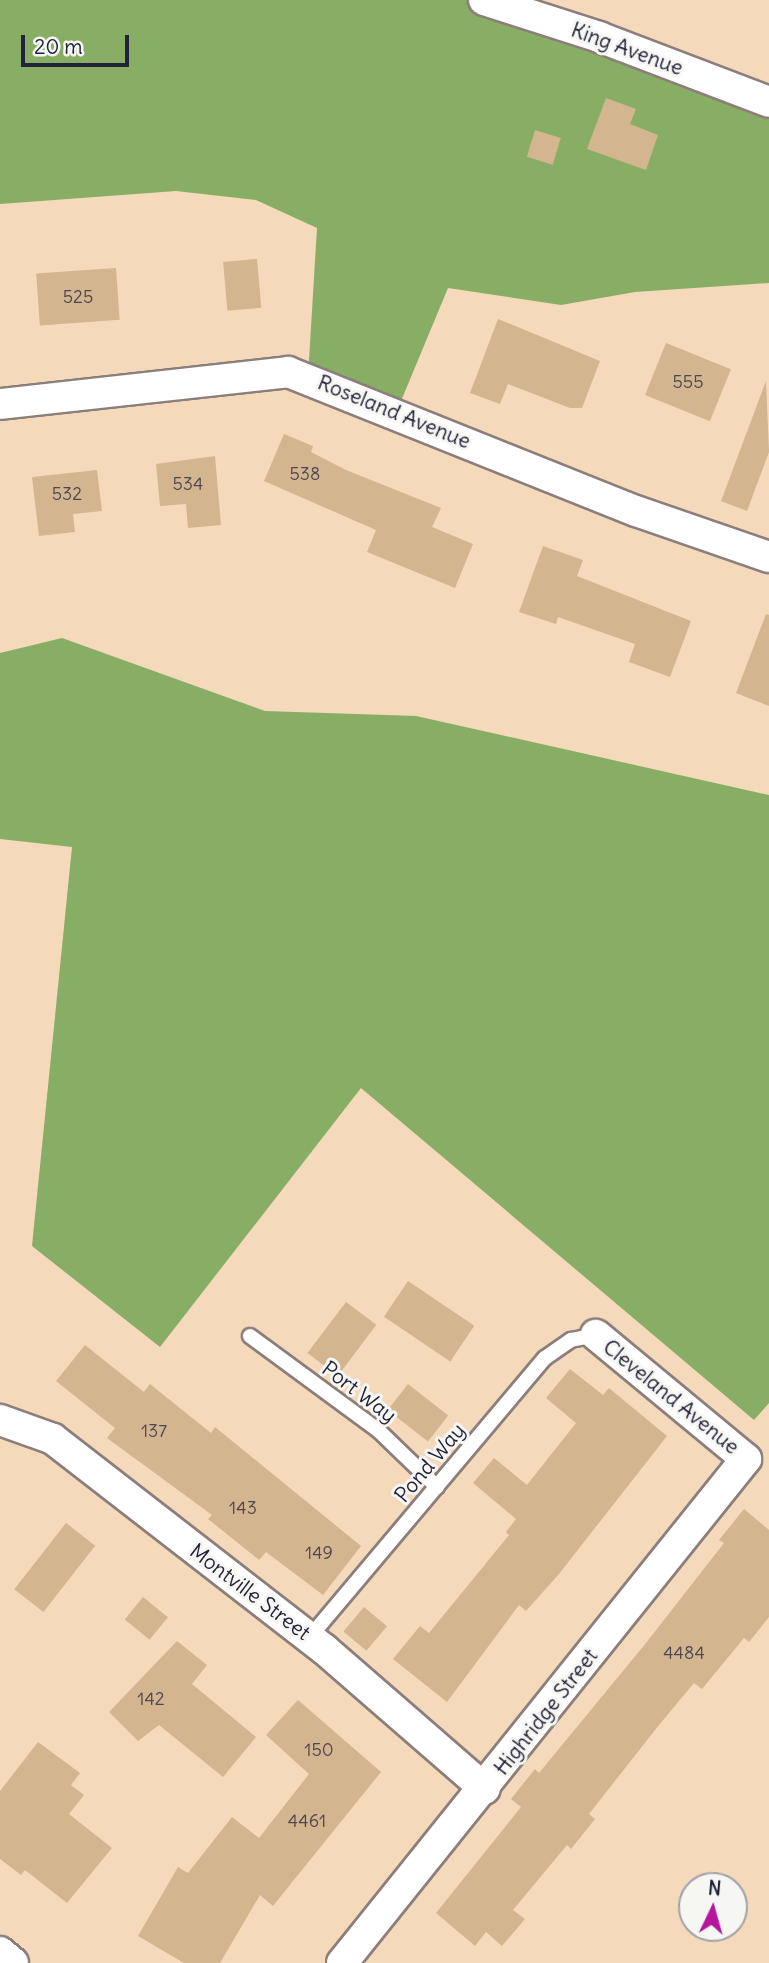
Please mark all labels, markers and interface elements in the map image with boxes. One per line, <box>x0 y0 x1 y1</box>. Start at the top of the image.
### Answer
street label: King Avenue <box>568 17 686 81</box>
scale bar <box>24 21 133 65</box>
text: 20 m <box>34 33 83 60</box>
house number: 525 <box>63 286 93 308</box>
street label: Roseland Avenue <box>314 370 474 454</box>
house number: 555 <box>672 371 704 393</box>
house number: 538 <box>290 463 320 485</box>
house number: 534 <box>173 473 203 495</box>
house number: 532 <box>52 483 82 505</box>
street label: Cleveland Avenue <box>598 1334 744 1460</box>
street label: Port Way <box>317 1356 401 1428</box>
street label: Pond Way <box>390 1418 470 1508</box>
house number: 137 <box>141 1420 167 1442</box>
house number: 143 <box>229 1497 257 1519</box>
street label: Montville Street <box>185 1538 315 1646</box>
house number: 149 <box>305 1542 333 1564</box>
house number: 4484 <box>663 1642 705 1664</box>
street label: Highridge Street <box>489 1644 603 1780</box>
house number: 142 <box>137 1688 165 1710</box>
house number: 150 <box>304 1739 334 1761</box>
house number: 4461 <box>288 1810 326 1832</box>
north arrow <box>678 1872 748 1942</box>
text: N <box>707 1876 722 1901</box>

